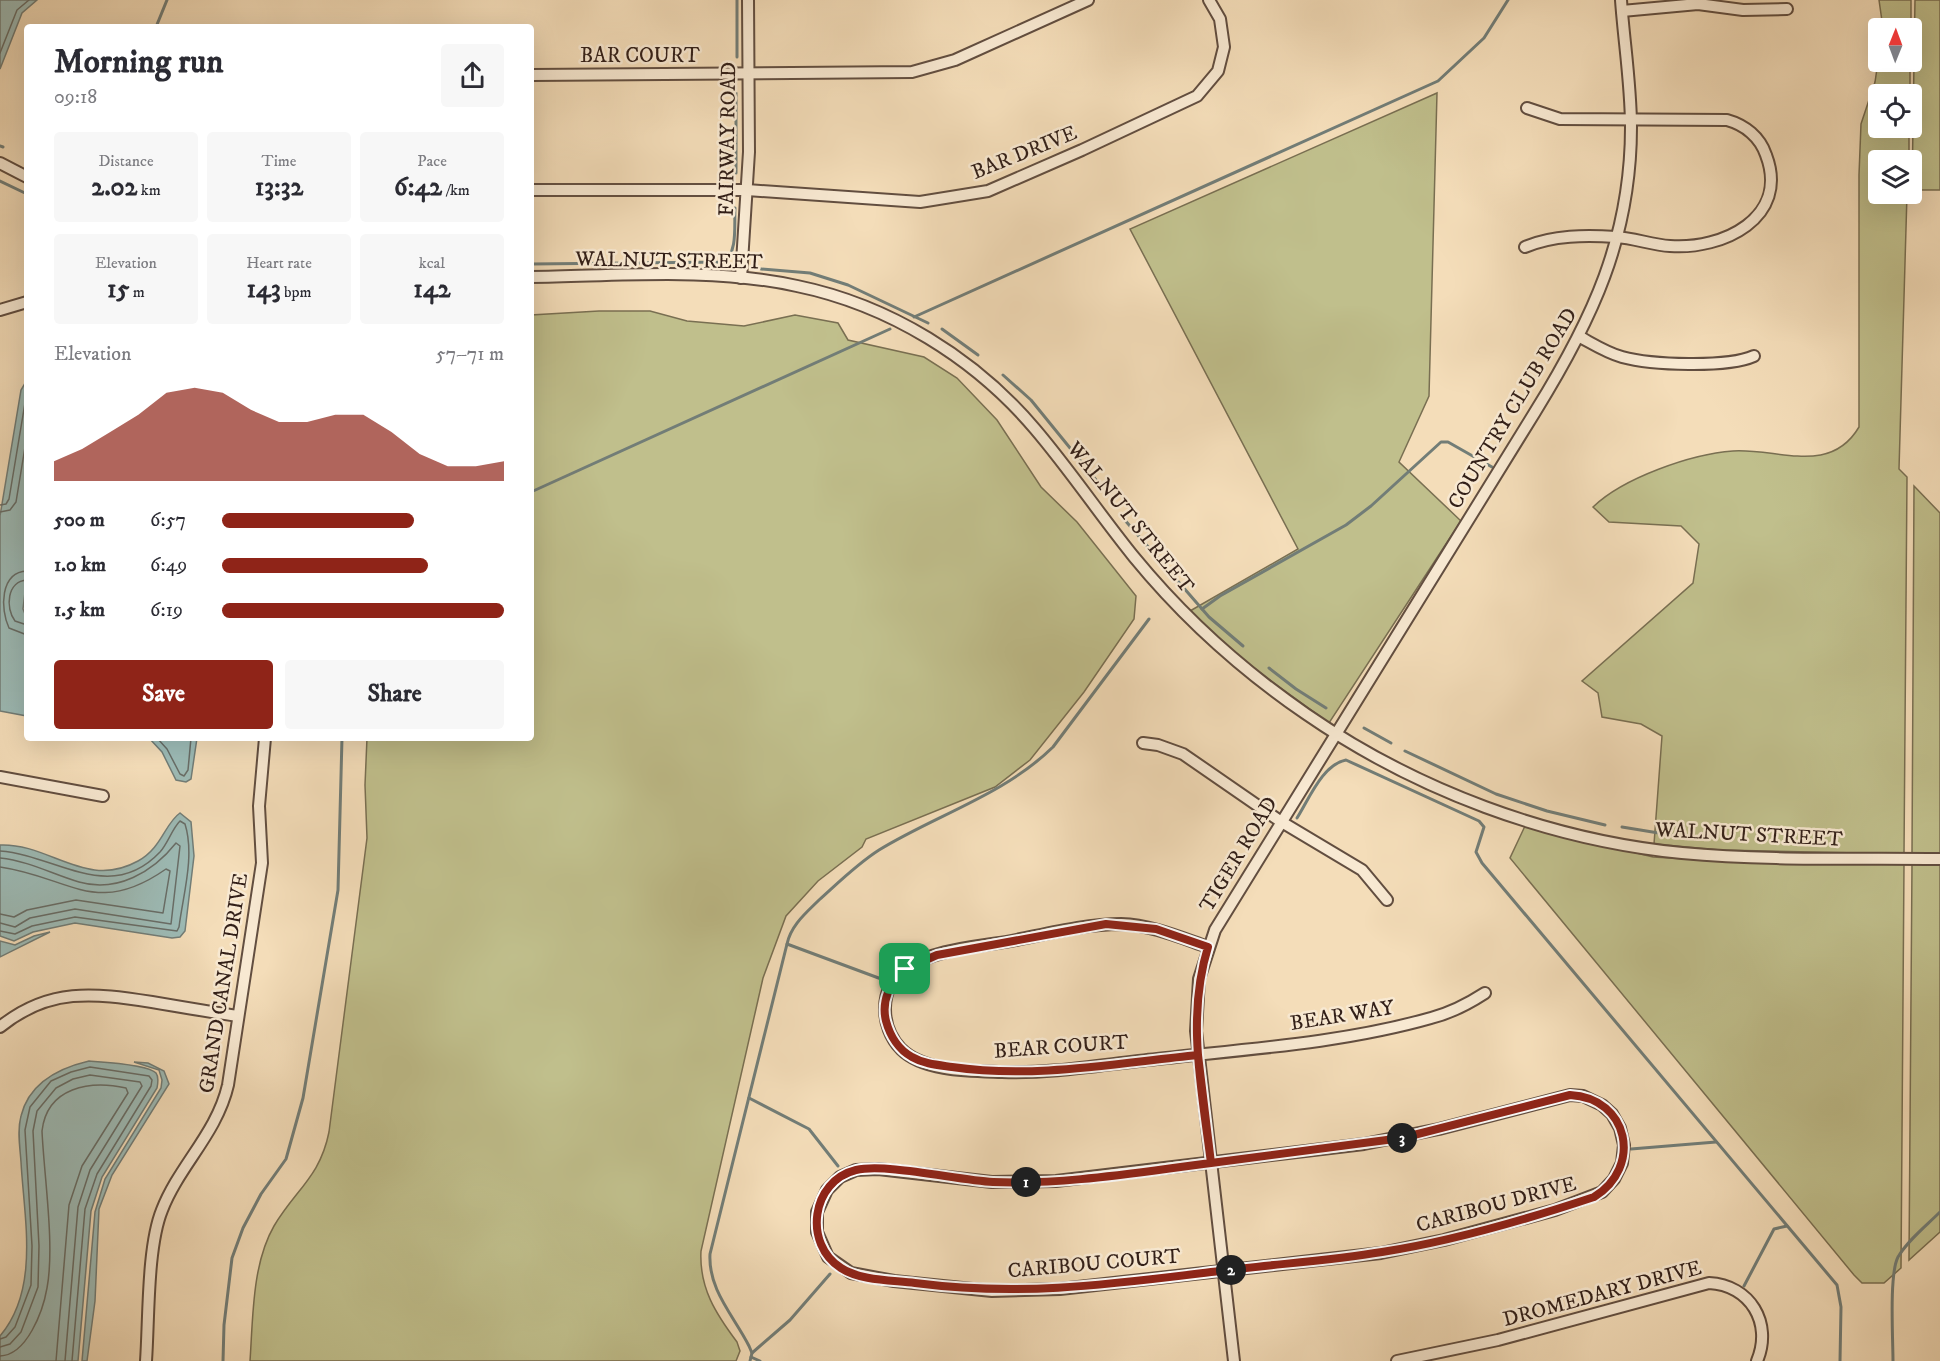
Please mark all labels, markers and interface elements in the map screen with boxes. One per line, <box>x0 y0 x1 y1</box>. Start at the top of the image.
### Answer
north arrow <box>1868 18 1922 72</box>
map controls <box>1868 18 1922 204</box>
text: Morning run <box>54 42 223 83</box>
street label: BAR COURT <box>580 43 700 69</box>
button: share <box>441 44 504 107</box>
street label: FAIRWAY ROAD <box>714 61 742 217</box>
button: locate <box>1868 84 1922 138</box>
text: 09:18 <box>54 85 97 110</box>
street label: BAR DRIVE <box>968 120 1081 186</box>
button: layers <box>1868 150 1922 204</box>
text: Distance <box>98 151 154 171</box>
text: Time <box>262 151 296 171</box>
text: Pace <box>417 151 447 171</box>
text: 2.02 <box>91 171 137 204</box>
text: 13:32 <box>255 171 303 204</box>
text: 6:42 <box>394 171 442 204</box>
text: km <box>137 180 161 200</box>
text: /km <box>442 180 470 200</box>
street label: WALNUT STREET <box>574 246 763 276</box>
text: Elevation <box>95 253 157 273</box>
text: Heart rate <box>246 253 312 273</box>
text: kcal <box>419 253 445 273</box>
text: 15 <box>107 273 129 306</box>
text: 143 <box>246 273 281 306</box>
text: 142 <box>413 273 451 306</box>
text: m <box>129 282 145 302</box>
text: bpm <box>281 282 312 302</box>
street label: COUNTRY CLUB ROAD <box>1442 303 1583 514</box>
text: Elevation <box>54 342 131 367</box>
text: 57–71 m <box>436 342 504 367</box>
street label: WALNUT STREET <box>1060 436 1199 599</box>
text: 500 m <box>54 508 105 533</box>
text: 6:57 <box>150 508 186 533</box>
text: 1.0 km <box>54 553 106 578</box>
text: 6:49 <box>150 553 187 578</box>
text: 1.5 km <box>54 598 105 623</box>
text: 6:19 <box>150 598 183 623</box>
button: Save <box>54 660 273 729</box>
button: Share <box>285 660 504 729</box>
street label: TIGER ROAD <box>1194 792 1283 917</box>
street label: WALNUT STREET <box>1654 817 1843 853</box>
street label: GRAND CANAL DRIVE <box>194 871 254 1095</box>
pin <box>879 943 930 994</box>
icon: arrive <box>888 952 921 985</box>
street label: BEAR WAY <box>1288 995 1397 1037</box>
street label: BEAR COURT <box>993 1029 1129 1065</box>
pin: 3 <box>1387 1123 1417 1153</box>
text: 3 <box>1399 1128 1405 1148</box>
pin: 1 <box>1011 1167 1041 1197</box>
street label: CARIBOU DRIVE <box>1413 1171 1579 1239</box>
text: 1 <box>1023 1172 1029 1192</box>
street label: CARIBOU COURT <box>1006 1243 1182 1285</box>
pin: 2 <box>1216 1255 1246 1285</box>
street label: DROMEDARY DRIVE <box>1500 1255 1704 1333</box>
text: 2 <box>1227 1260 1235 1280</box>

